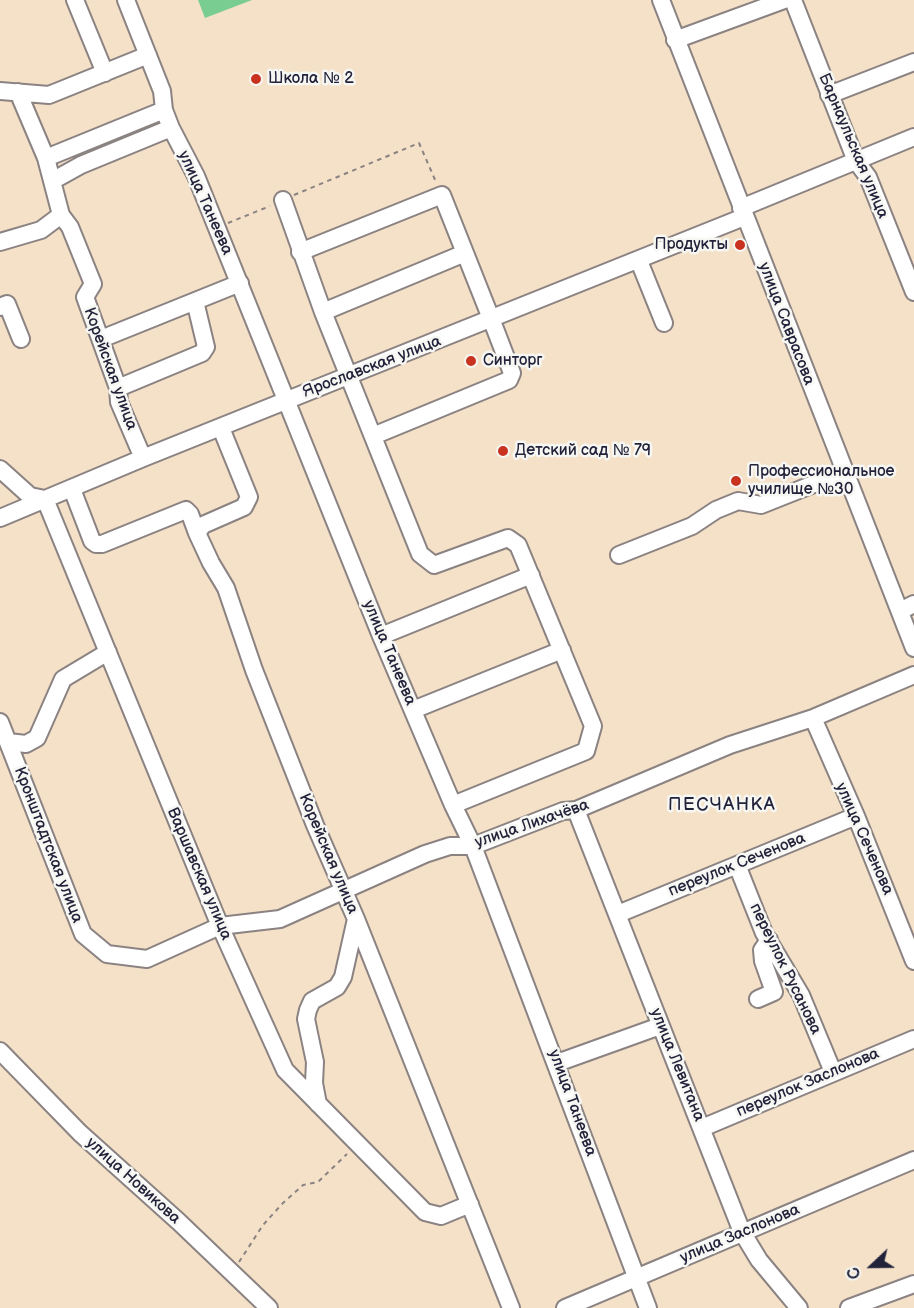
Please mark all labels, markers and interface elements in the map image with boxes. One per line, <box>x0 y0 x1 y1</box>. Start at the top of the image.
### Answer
place label: Школа № 2 <box>268 69 354 89</box>
street label: Барнаульская улица <box>814 71 892 221</box>
marker: Школа № 2 <box>249 72 263 86</box>
street label: улица Танеева <box>173 148 237 258</box>
place label: Продукты <box>655 235 728 255</box>
marker: Продукты <box>733 238 747 252</box>
street label: улица Саврасова <box>754 260 818 388</box>
street label: Корейская улица <box>79 305 141 433</box>
street label: Ярославская улица <box>300 332 444 402</box>
place label: Синторг <box>483 351 543 371</box>
marker: Синторг <box>464 354 478 368</box>
place label: Детский сад № 79 <box>515 441 651 461</box>
marker: Детский сад № 79 <box>496 444 510 458</box>
place label: Профессиональное училище №30 <box>748 462 894 500</box>
marker: Профессиональное училище №30 <box>729 474 743 488</box>
street label: улица Танеева <box>358 598 420 708</box>
street label: Кронштадтская улица <box>9 764 87 926</box>
street label: улица Сеченова <box>831 780 897 898</box>
street label: Корейская улица <box>294 791 362 917</box>
district label: ПЕСЧАНКА <box>668 794 776 816</box>
street label: улица Лихачёва <box>473 796 591 852</box>
street label: Варшавская улица <box>162 805 236 943</box>
street label: переулок Сеченова <box>666 829 808 901</box>
street label: переулок Русанова <box>745 900 825 1038</box>
street label: улица Левитана <box>646 1006 708 1124</box>
street label: переулок Заслонова <box>734 1044 882 1122</box>
street label: улица Танеева <box>544 1047 600 1159</box>
street label: улица Новикова <box>82 1134 184 1228</box>
street label: улица Заслонова <box>677 1200 803 1268</box>
north arrow <box>842 1236 902 1296</box>
text: С <box>844 1264 866 1282</box>

